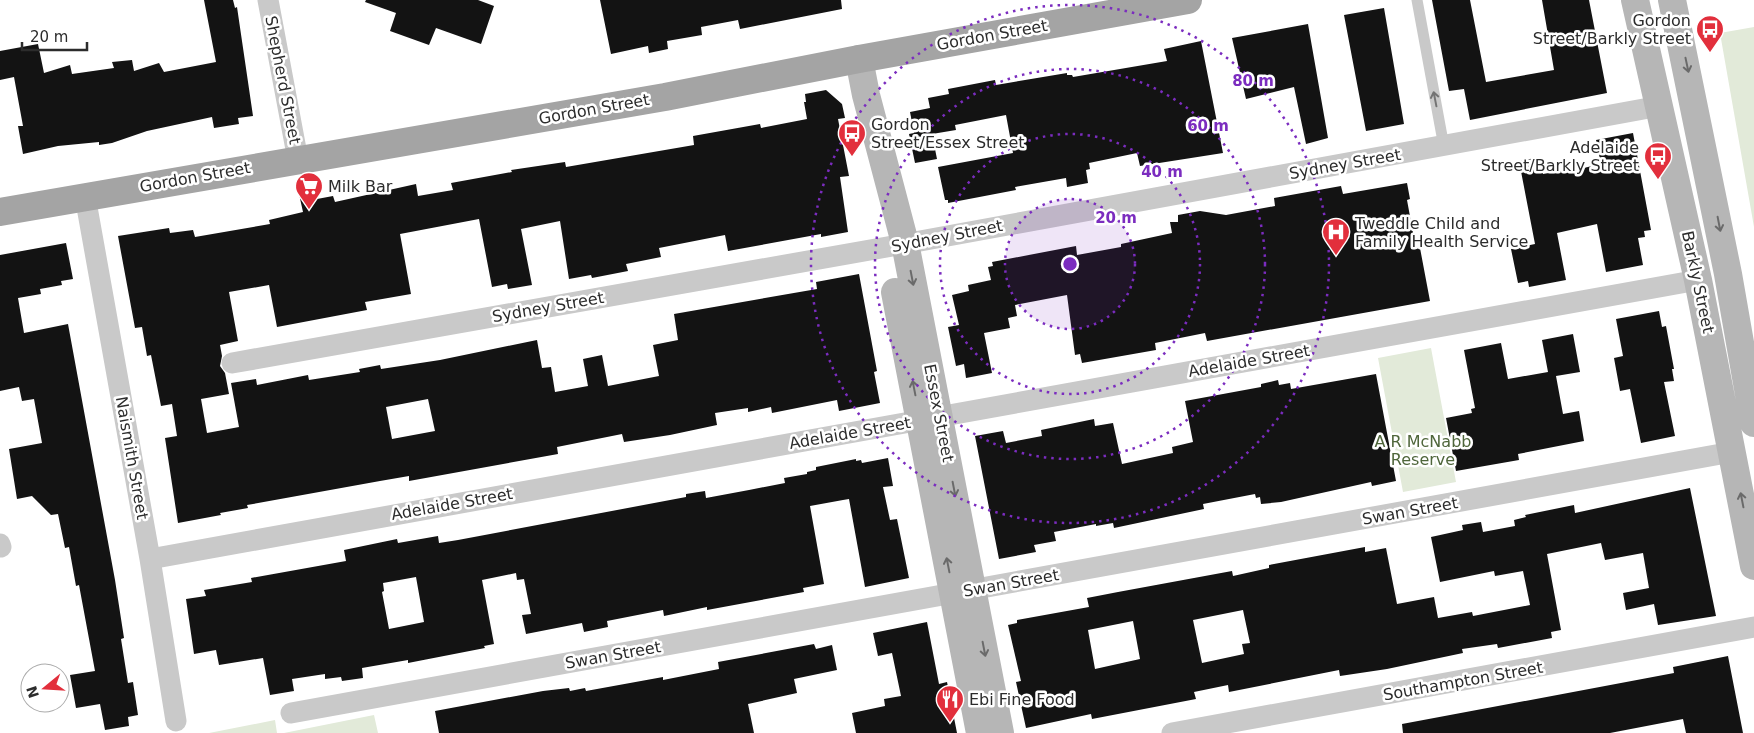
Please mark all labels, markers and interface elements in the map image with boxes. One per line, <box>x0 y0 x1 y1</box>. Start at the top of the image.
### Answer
place label: Gordon Street/Barkly Street <box>1533 11 1691 48</box>
street label: Shepherd Street <box>261 14 305 146</box>
bus stop icon: Gordon Street/Barkly Street <box>1695 14 1725 53</box>
street label: Gordon Street <box>935 16 1049 54</box>
scale bar <box>22 20 88 52</box>
text: 20 m <box>30 28 68 46</box>
one-way arrow <box>1682 56 1692 72</box>
text: 80 m <box>1232 72 1274 90</box>
street label: Gordon Street <box>537 90 651 128</box>
one-way arrow <box>1430 91 1440 107</box>
place label: Gordon Street/Essex Street <box>871 115 1025 152</box>
text: 60 m <box>1187 117 1229 135</box>
bus stop icon: Gordon Street/Essex Street <box>837 118 867 157</box>
place label: Adelaide Street/Barkly Street <box>1481 138 1639 175</box>
bus stop icon: Adelaide Street/Barkly Street <box>1643 141 1673 180</box>
street label: Sydney Street <box>1288 145 1402 183</box>
street label: Gordon Street <box>138 158 252 196</box>
text: 40 m <box>1141 163 1183 181</box>
supermarket icon: Milk Bar <box>294 171 324 210</box>
place label: Milk Bar <box>328 177 393 196</box>
text: 20 m <box>1095 209 1137 227</box>
place label: Tweddle Child and Family Health Service <box>1354 214 1528 251</box>
street label: Sydney Street <box>890 216 1004 256</box>
one-way arrow <box>1714 216 1724 232</box>
hospital icon: Tweddle Child and Family Health Service <box>1321 217 1351 256</box>
street label: Barkly Street <box>1678 229 1718 335</box>
centre of rings <box>1061 255 1079 273</box>
one-way arrow <box>908 270 917 286</box>
street label: Sydney Street <box>491 288 605 326</box>
street label: Adelaide Street <box>1187 341 1311 381</box>
street label: Essex Street <box>920 362 958 464</box>
one-way arrow <box>908 380 918 396</box>
street label: Naismith Street <box>112 395 152 521</box>
street label: Adelaide Street <box>788 413 912 453</box>
park label: A R McNabb Reserve <box>1375 432 1471 469</box>
one-way arrow <box>949 481 959 497</box>
street label: Adelaide Street <box>390 484 514 524</box>
street label: Swan Street <box>1361 493 1459 529</box>
one-way arrow <box>1736 493 1746 509</box>
one-way arrow <box>942 557 952 573</box>
street label: Swan Street <box>962 565 1060 601</box>
street label: Swan Street <box>564 637 662 673</box>
one-way arrow <box>980 640 990 656</box>
street label: Southampton Street <box>1382 658 1544 704</box>
north arrow <box>20 663 70 713</box>
text: N <box>23 684 42 700</box>
restaurant icon: Ebi Fine Food <box>935 684 965 723</box>
place label: Ebi Fine Food <box>969 690 1075 709</box>

